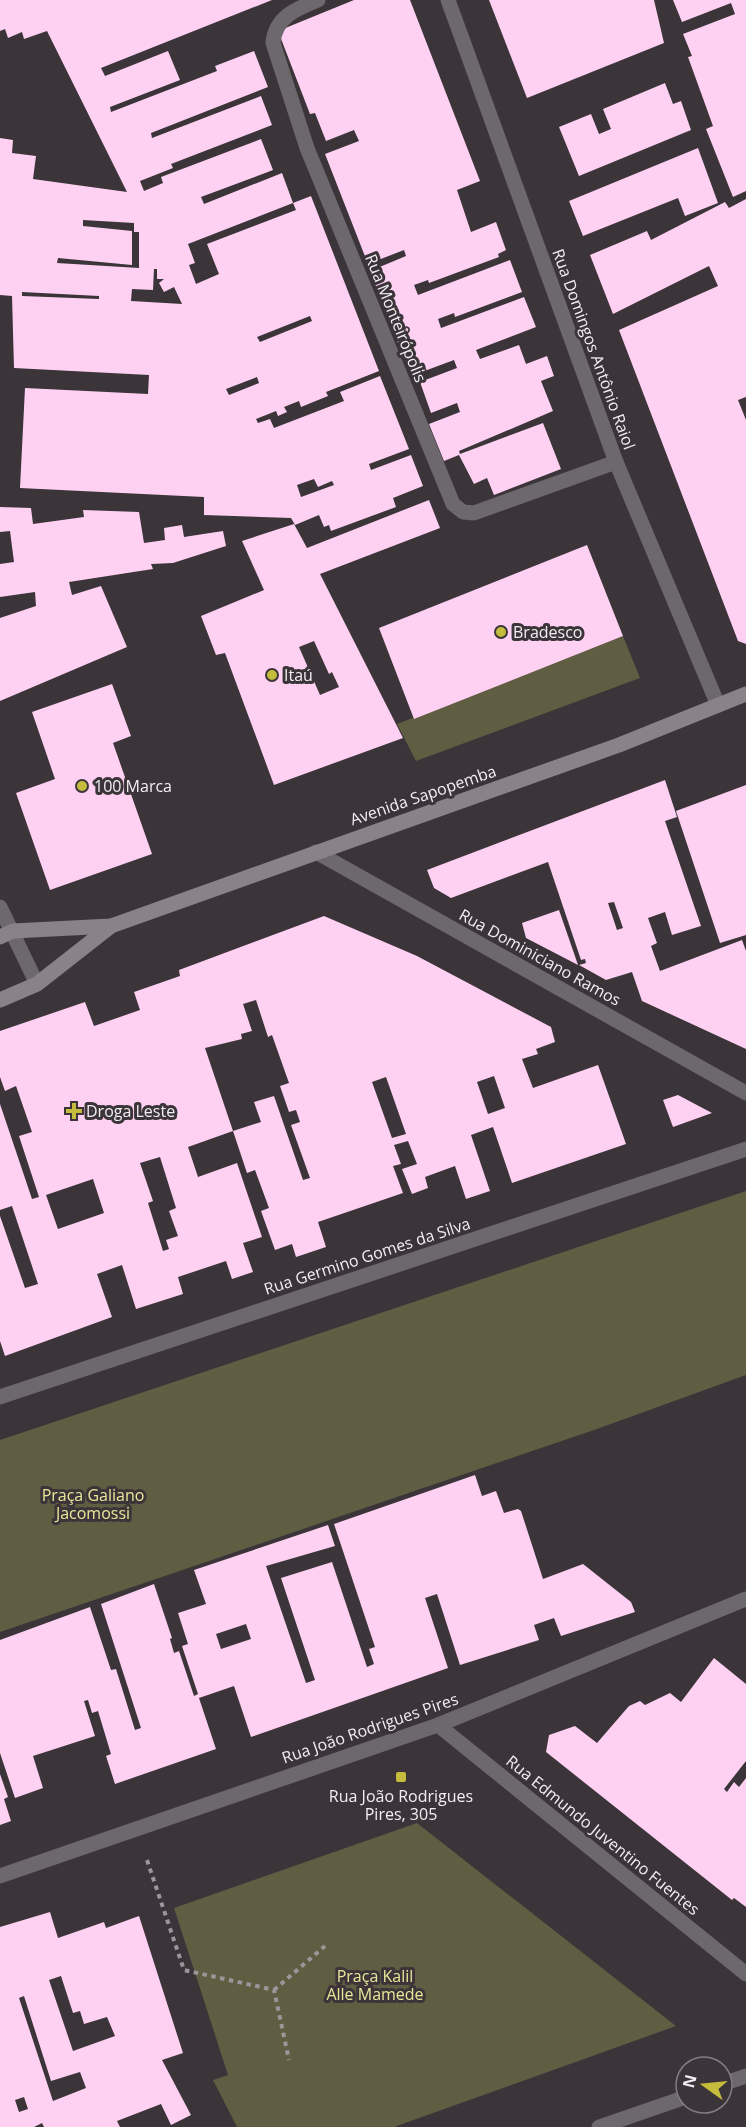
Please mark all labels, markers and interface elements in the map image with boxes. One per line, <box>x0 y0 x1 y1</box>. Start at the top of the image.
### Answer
street label: Rua Domingos Antônio Raiol <box>547 246 641 452</box>
street label: Rua Monteirópolis <box>360 251 432 385</box>
place label: Bradesco <box>513 621 582 643</box>
marker: Bradesco <box>494 625 508 639</box>
place label: Itaú <box>284 664 313 686</box>
marker: Itaú <box>265 668 279 682</box>
street label: Avenida Sapopemba <box>347 760 499 830</box>
place label: 100 Marca <box>94 775 172 797</box>
marker: 100 Marca <box>75 779 89 793</box>
street label: Rua Dominiciano Ramos <box>455 903 625 1011</box>
place label: Droga Leste <box>86 1100 175 1122</box>
marker: Droga Leste <box>67 1104 81 1118</box>
street label: Rua Germino Gomes da Silva <box>261 1212 473 1300</box>
park label: Praça Galiano Jacomossi <box>42 1484 144 1524</box>
street label: Rua João Rodrigues Pires <box>279 1687 461 1769</box>
street label: Rua Edmundo Juventino Fuentes <box>502 1750 704 1920</box>
marker: Rua João Rodrigues Pires, 305 <box>394 1770 408 1784</box>
place label: Rua João Rodrigues Pires, 305 <box>329 1785 473 1825</box>
park label: Praça Kalil Alle Mamede <box>326 1965 424 2005</box>
north arrow <box>674 2055 734 2115</box>
text: N <box>677 2072 702 2090</box>

